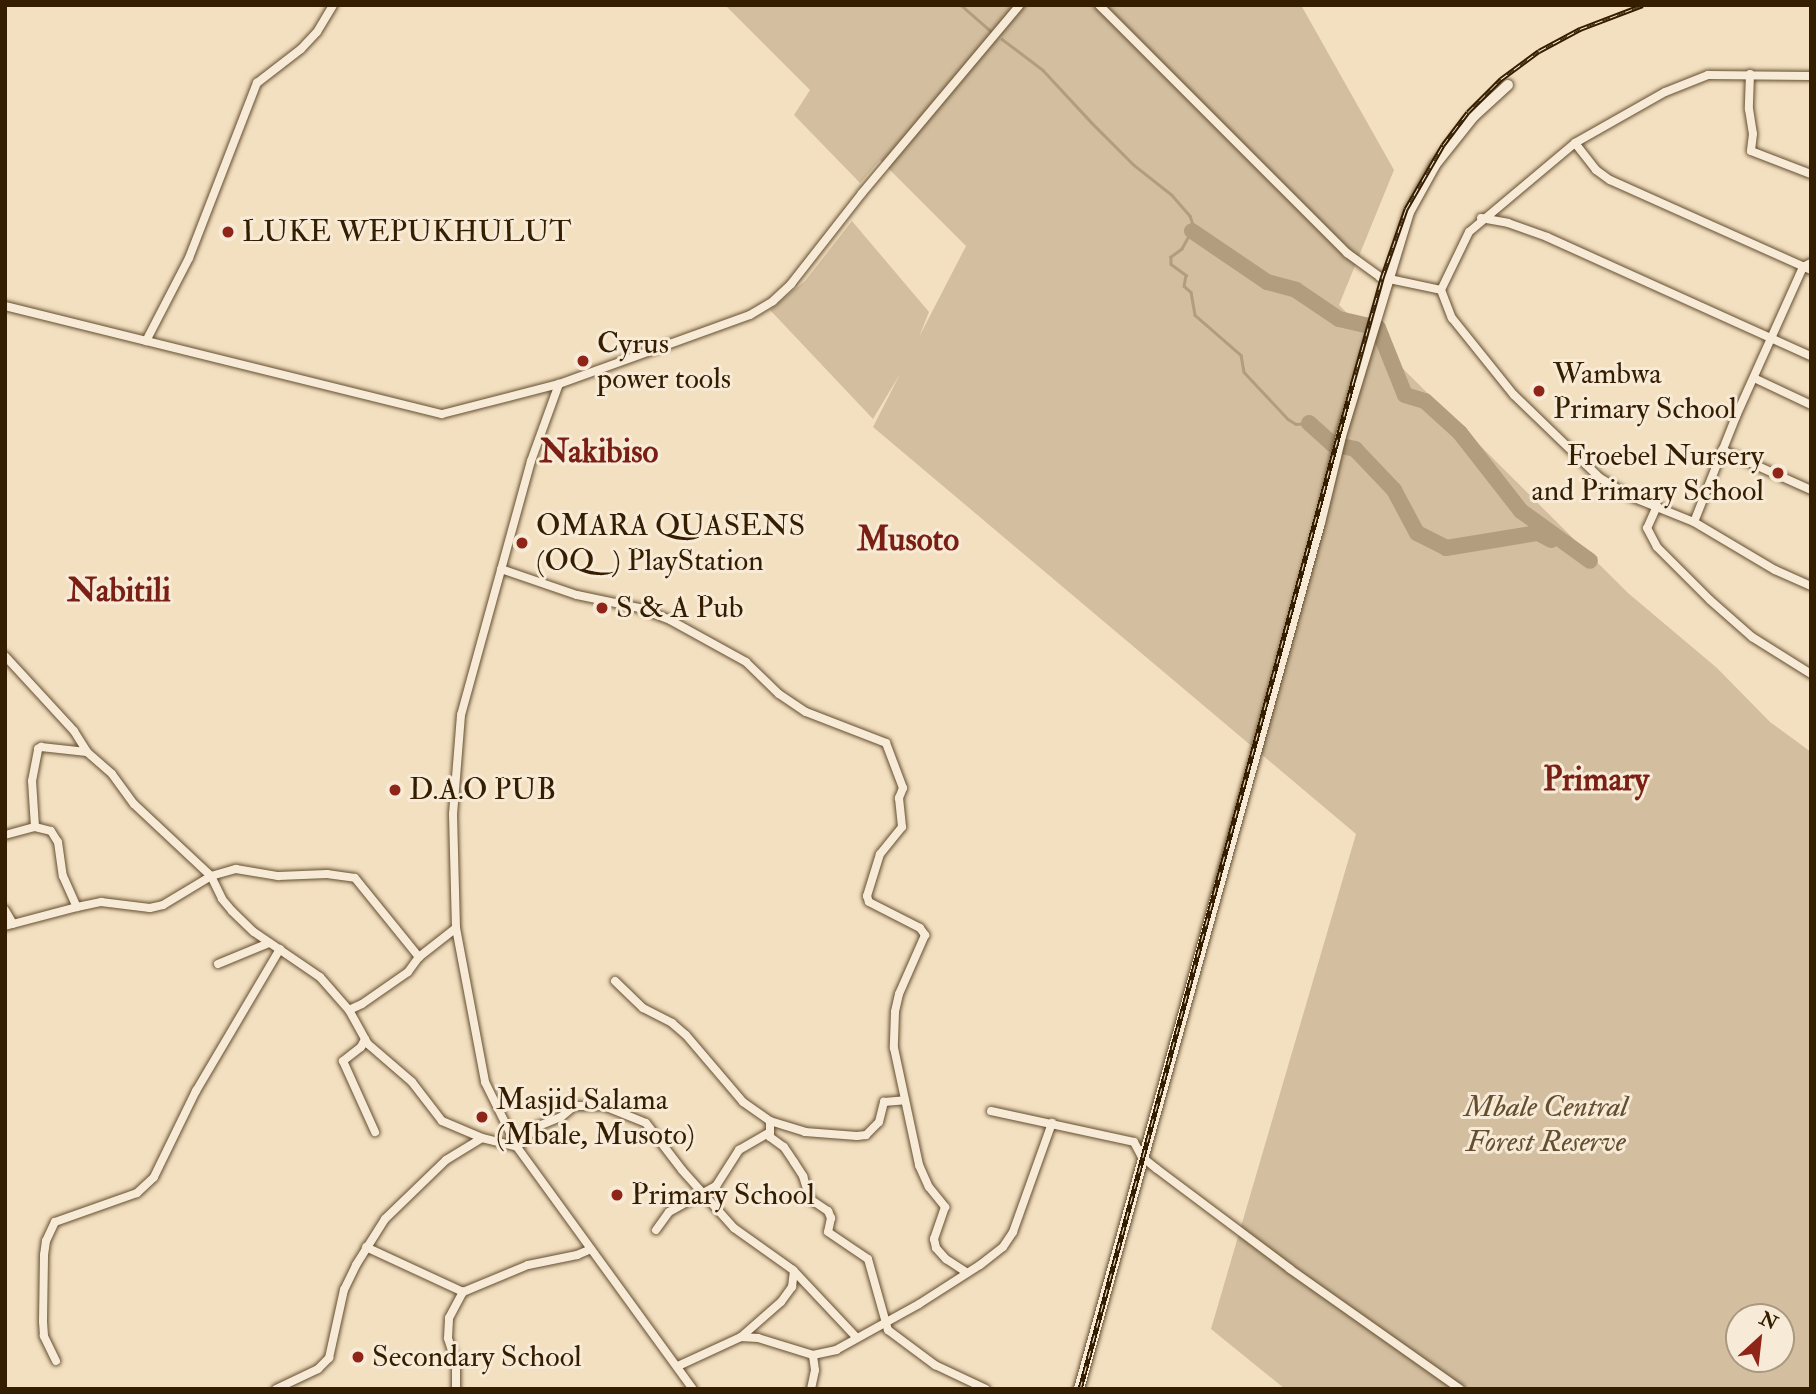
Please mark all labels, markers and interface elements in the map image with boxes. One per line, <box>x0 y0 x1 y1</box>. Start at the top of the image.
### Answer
place label: LUKE WEPUKHULUT <box>242 214 572 250</box>
marker: LUKE WEPUKHULUT <box>220 224 236 240</box>
place label: Cyrus power tools <box>597 326 731 396</box>
marker: Cyrus power tools <box>575 353 591 369</box>
place label: Wambwa Primary School <box>1553 356 1737 426</box>
marker: Wambwa Primary School <box>1531 383 1547 399</box>
district label: Nakibiso <box>540 432 658 472</box>
place label: Froebel Nursery and Primary School <box>1532 438 1764 508</box>
marker: Froebel Nursery and Primary School <box>1770 465 1786 481</box>
place label: OMARA QUASENS (OQ) PlayStation <box>536 508 805 578</box>
district label: Musoto <box>857 520 959 560</box>
marker: OMARA QUASENS (OQ) PlayStation <box>514 535 530 551</box>
district label: Nabitili <box>67 571 171 611</box>
place label: S & A Pub <box>616 590 743 626</box>
marker: S & A Pub <box>594 600 610 616</box>
district label: Primary <box>1543 760 1649 800</box>
place label: D.A.O PUB <box>409 772 556 808</box>
marker: D.A.O PUB <box>387 782 403 798</box>
place label: Masjid Salama (Mbale, Musoto) <box>496 1082 695 1152</box>
park label: Mbale Central Forest Reserve <box>1464 1089 1628 1160</box>
marker: Masjid Salama (Mbale, Musoto) <box>474 1109 490 1125</box>
place label: Primary School <box>631 1177 815 1213</box>
marker: Primary School <box>609 1187 625 1203</box>
north arrow <box>1725 1303 1795 1373</box>
text: N <box>1756 1307 1782 1336</box>
place label: Secondary School <box>372 1339 582 1375</box>
marker: Secondary School <box>350 1349 366 1365</box>

